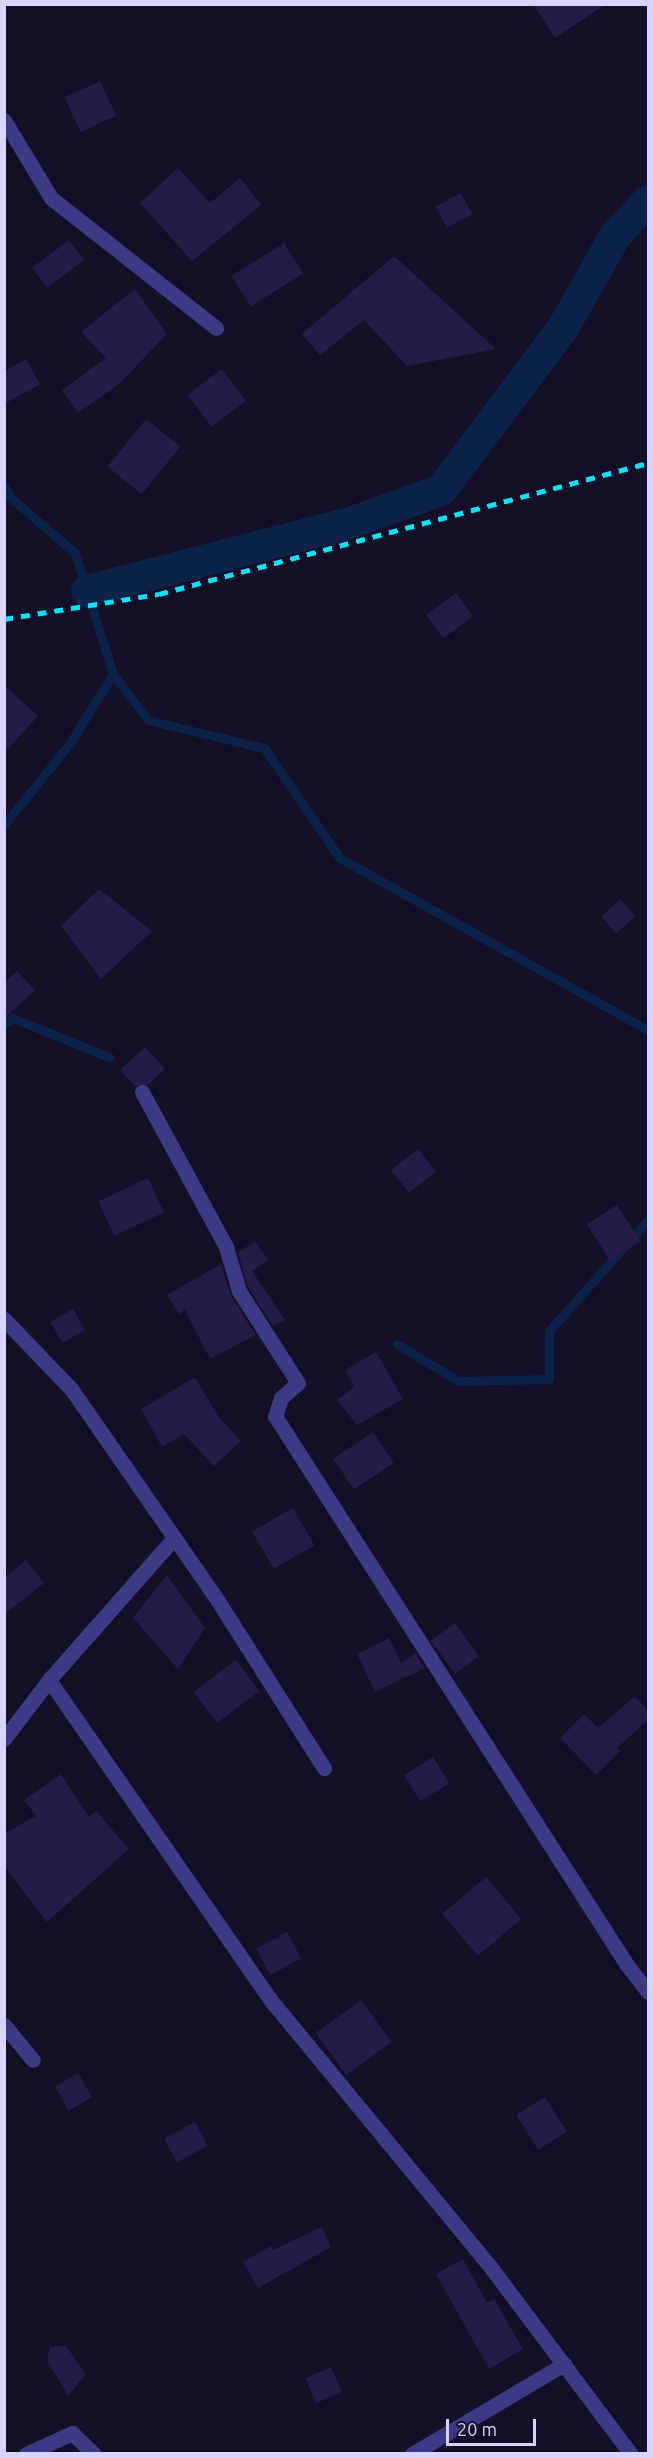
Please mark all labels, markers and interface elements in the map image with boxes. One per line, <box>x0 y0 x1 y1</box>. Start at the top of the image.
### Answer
scale bar <box>449 2407 539 2445</box>
text: 20 m <box>457 2419 497 2439</box>

